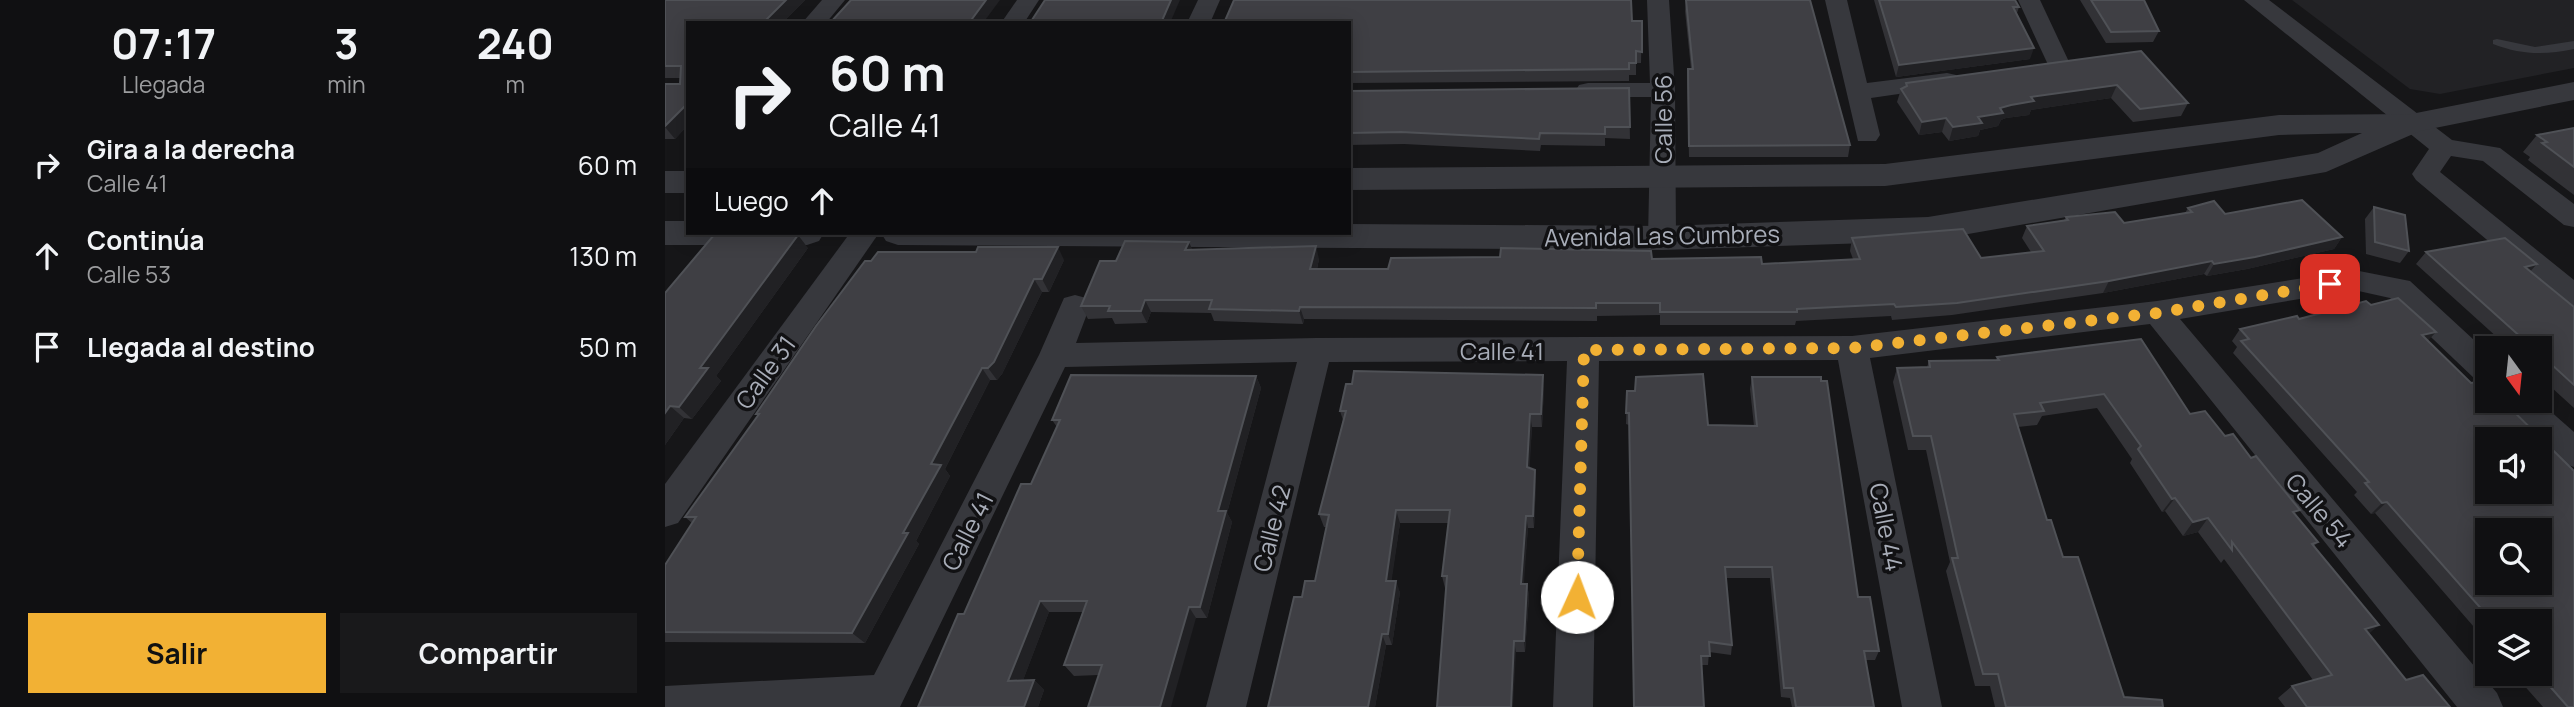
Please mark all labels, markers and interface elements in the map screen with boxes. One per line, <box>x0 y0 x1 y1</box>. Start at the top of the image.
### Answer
text: 07:17 <box>111 14 216 72</box>
text: 3 <box>334 14 359 72</box>
text: 240 <box>477 14 554 72</box>
text: 60 m <box>829 39 946 106</box>
icon: right <box>714 49 805 140</box>
text: Llegada <box>122 68 205 100</box>
text: min <box>327 68 366 100</box>
text: m <box>506 68 525 100</box>
street label: Calle 56 <box>1646 74 1679 164</box>
text: Calle 41 <box>829 103 941 147</box>
text: Gira a la derecha <box>87 131 295 167</box>
icon: right <box>28 146 66 184</box>
text: 60 m <box>578 147 637 183</box>
text: Calle 41 <box>87 167 168 199</box>
icon: ahead <box>803 182 841 220</box>
text: Luego <box>714 183 789 219</box>
street label: Avenida Las Cumbres <box>1544 216 1780 254</box>
text: Continúa <box>87 222 205 258</box>
icon: ahead <box>28 237 66 275</box>
text: 130 m <box>569 238 637 274</box>
pin <box>2300 254 2360 314</box>
text: Calle 53 <box>87 258 171 290</box>
icon: arrive <box>2311 265 2349 303</box>
icon: arrive <box>28 328 66 366</box>
text: Llegada al destino <box>87 329 315 365</box>
text: 50 m <box>579 329 637 365</box>
street label: Calle 31 <box>727 329 803 415</box>
street label: Calle 41 <box>1460 334 1544 367</box>
north arrow <box>2475 336 2551 413</box>
map controls <box>2475 336 2552 686</box>
button: sound <box>2475 427 2552 504</box>
street label: Calle 54 <box>2279 465 2361 555</box>
street label: Calle 44 <box>1862 480 1912 574</box>
street label: Calle 42 <box>1244 481 1298 575</box>
street label: Calle 41 <box>933 486 1001 576</box>
button: search <box>2475 518 2552 595</box>
position arrow <box>1540 560 1614 634</box>
button: layers <box>2475 609 2552 686</box>
button: Salir <box>28 613 326 693</box>
button: Compartir <box>340 613 637 693</box>

